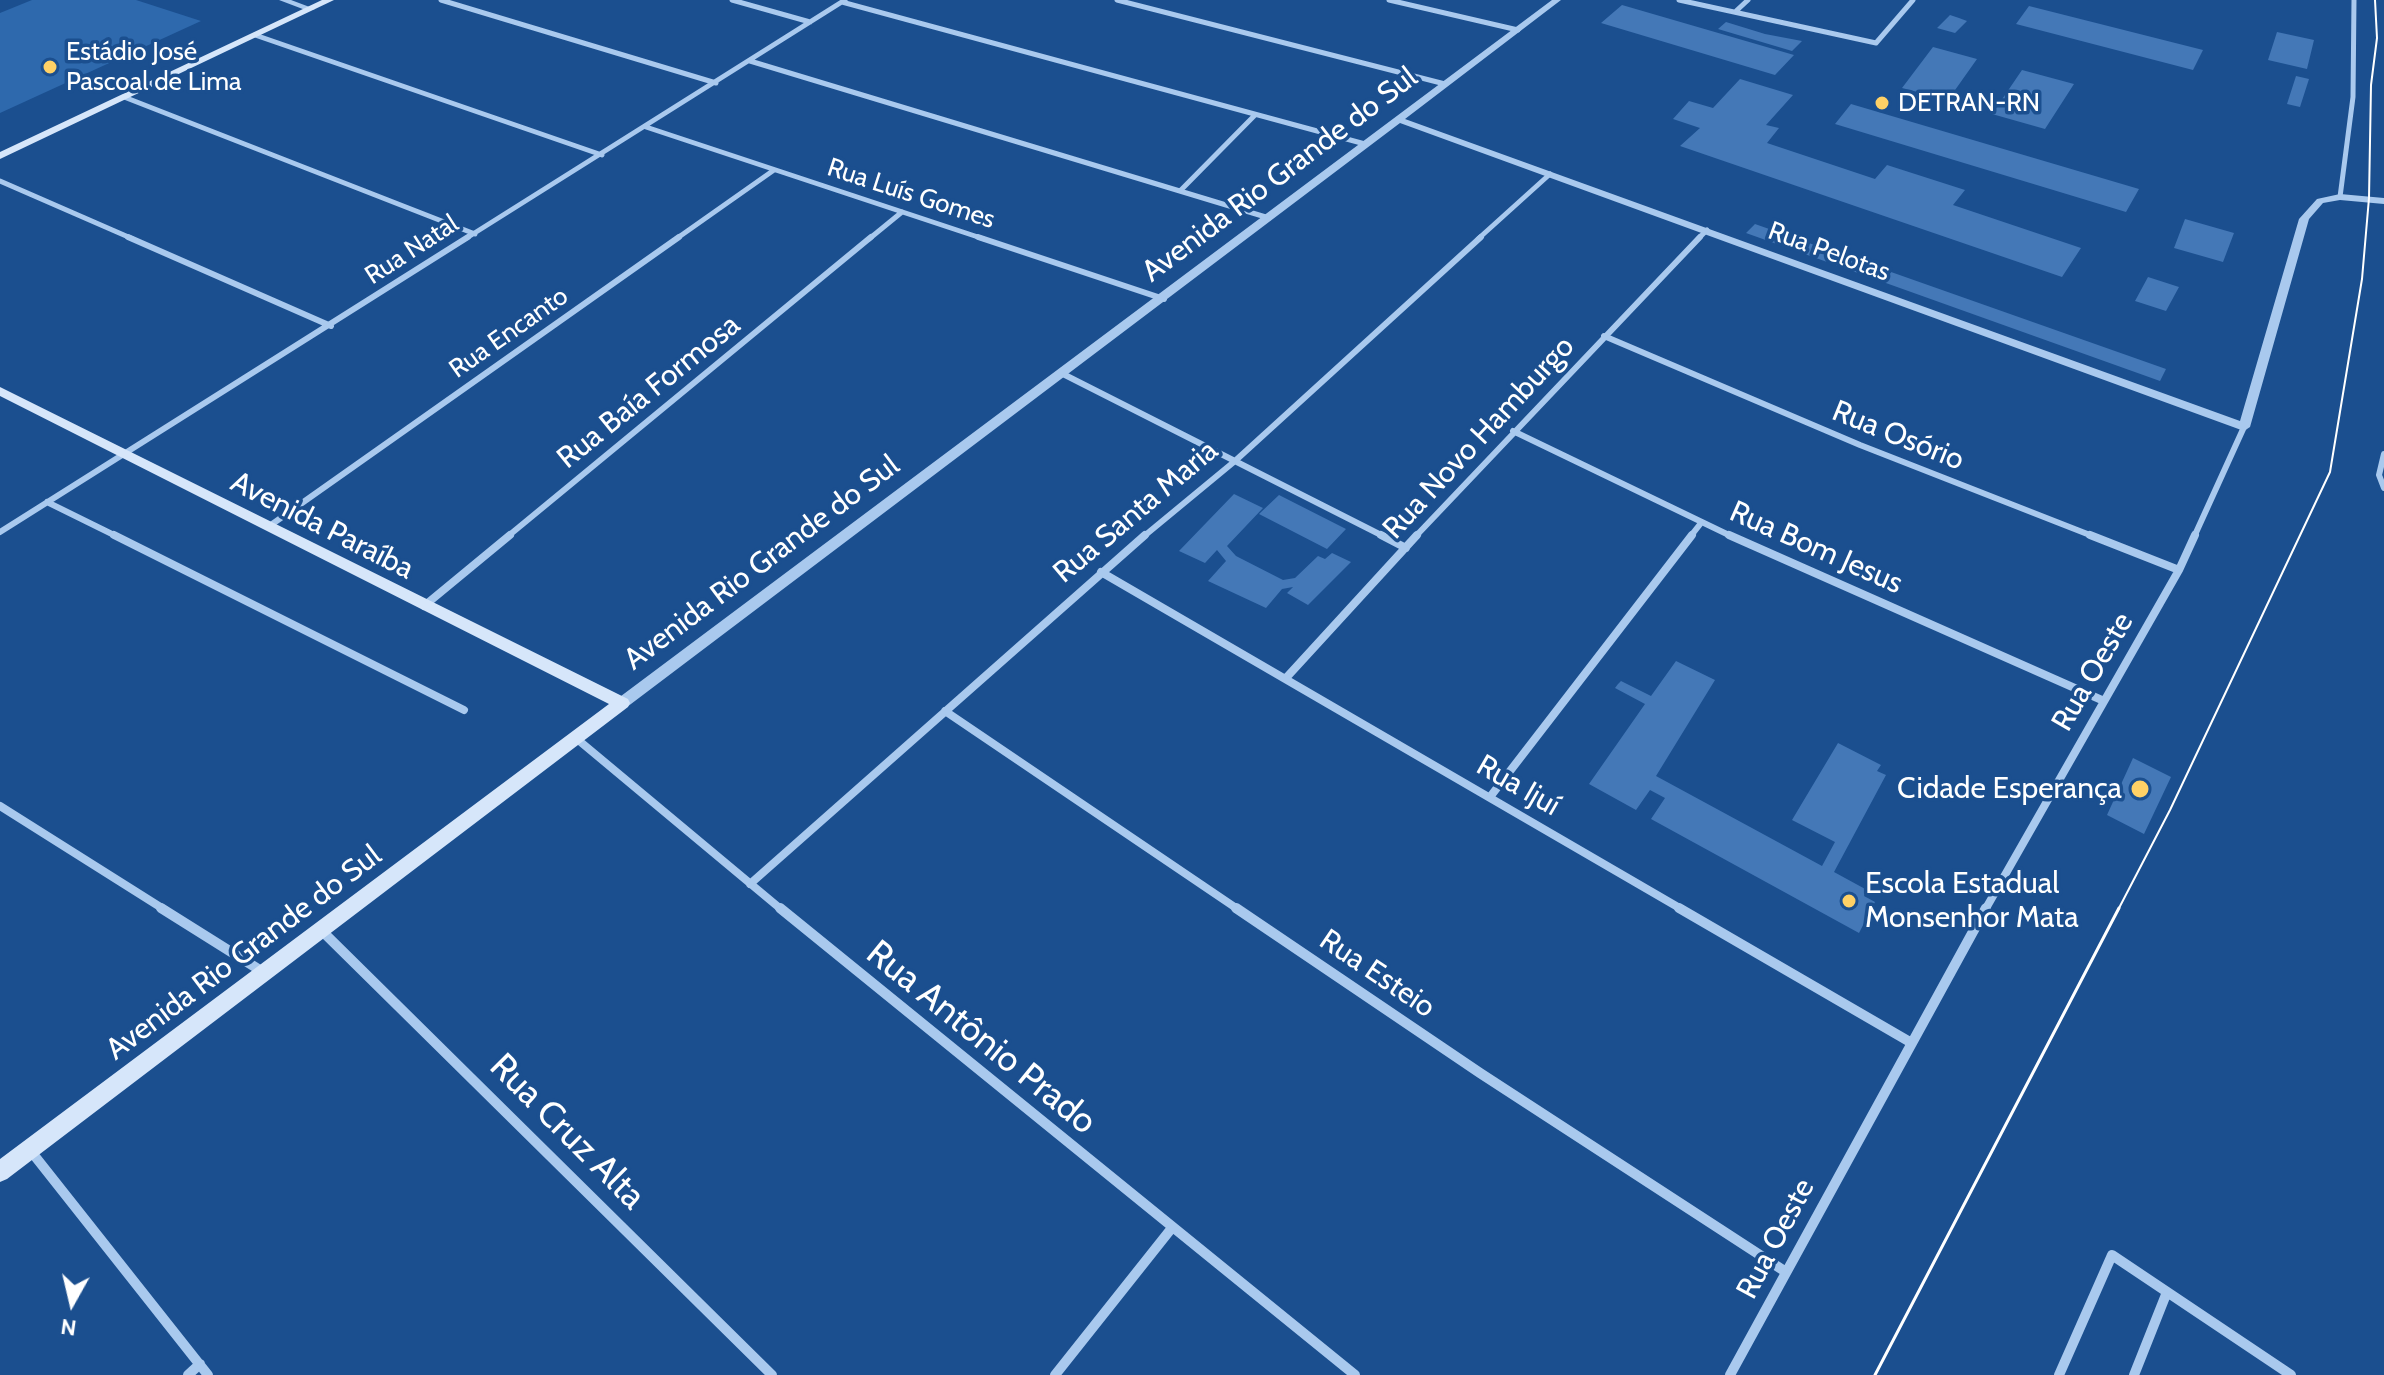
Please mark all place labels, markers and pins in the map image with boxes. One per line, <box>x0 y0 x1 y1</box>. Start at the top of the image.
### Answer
place label: Estádio José Pascoal de Lima <box>66 36 242 98</box>
marker: Estádio José Pascoal de Lima <box>41 58 59 76</box>
place label: DETRAN-RN <box>1898 87 2040 119</box>
marker: DETRAN-RN <box>1873 94 1891 112</box>
place label: Cidade Esperança <box>1897 771 2122 807</box>
marker: Cidade Esperança <box>2129 778 2151 800</box>
place label: Escola Estadual Monsenhor Mata <box>1865 866 2079 936</box>
marker: Escola Estadual Monsenhor Mata <box>1840 892 1858 910</box>

